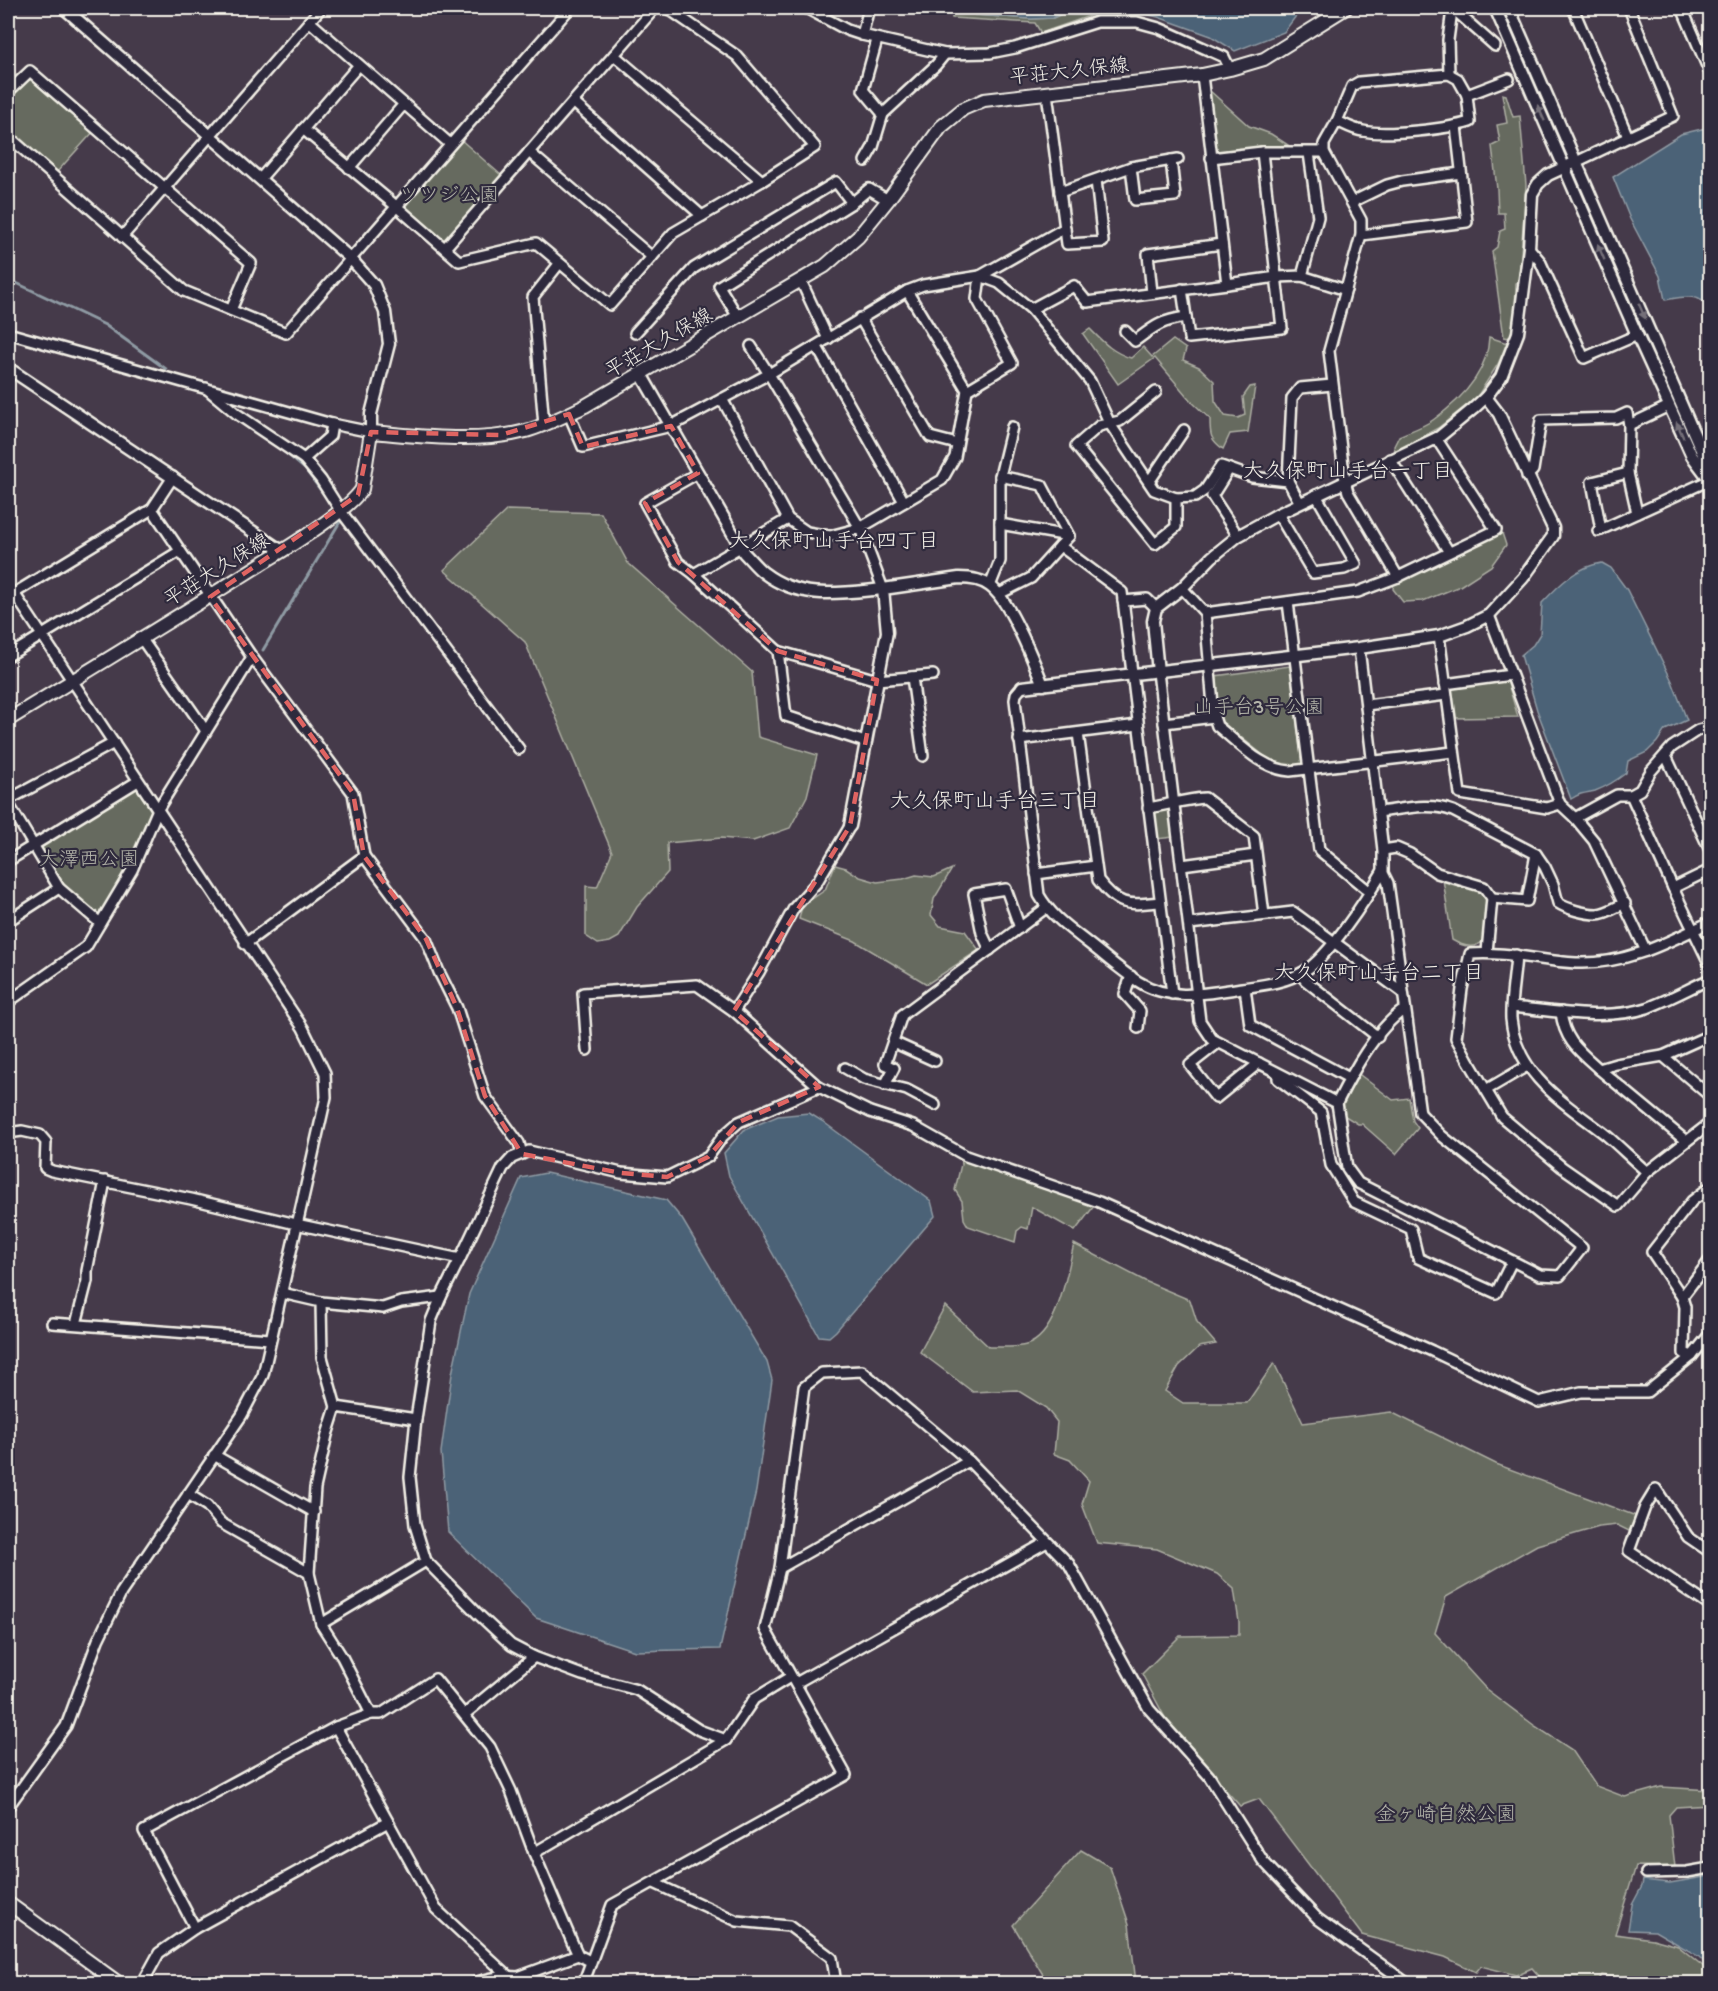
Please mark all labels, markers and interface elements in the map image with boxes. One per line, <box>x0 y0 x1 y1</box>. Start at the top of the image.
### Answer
street label: 平荘大久保線 <box>1008 54 1130 91</box>
one-way arrow <box>1536 104 1545 122</box>
park label: ツツジ公園 <box>399 185 499 209</box>
one-way arrow <box>1596 243 1605 261</box>
street label: 平荘大久保線 <box>601 303 717 385</box>
one-way arrow <box>1637 303 1647 321</box>
one-way arrow <box>1676 422 1685 439</box>
district label: 大久保町山手台一丁目 <box>1243 460 1453 486</box>
street label: 平荘大久保線 <box>160 529 275 614</box>
district label: 大久保町山手台四丁目 <box>729 530 939 556</box>
park label: 山手台3号公園 <box>1194 696 1324 721</box>
district label: 大久保町山手台三丁目 <box>890 790 1100 816</box>
park label: 大澤西公園 <box>39 849 139 873</box>
district label: 大久保町山手台二丁目 <box>1274 962 1484 988</box>
park label: 金ヶ崎自然公園 <box>1376 1803 1516 1828</box>

